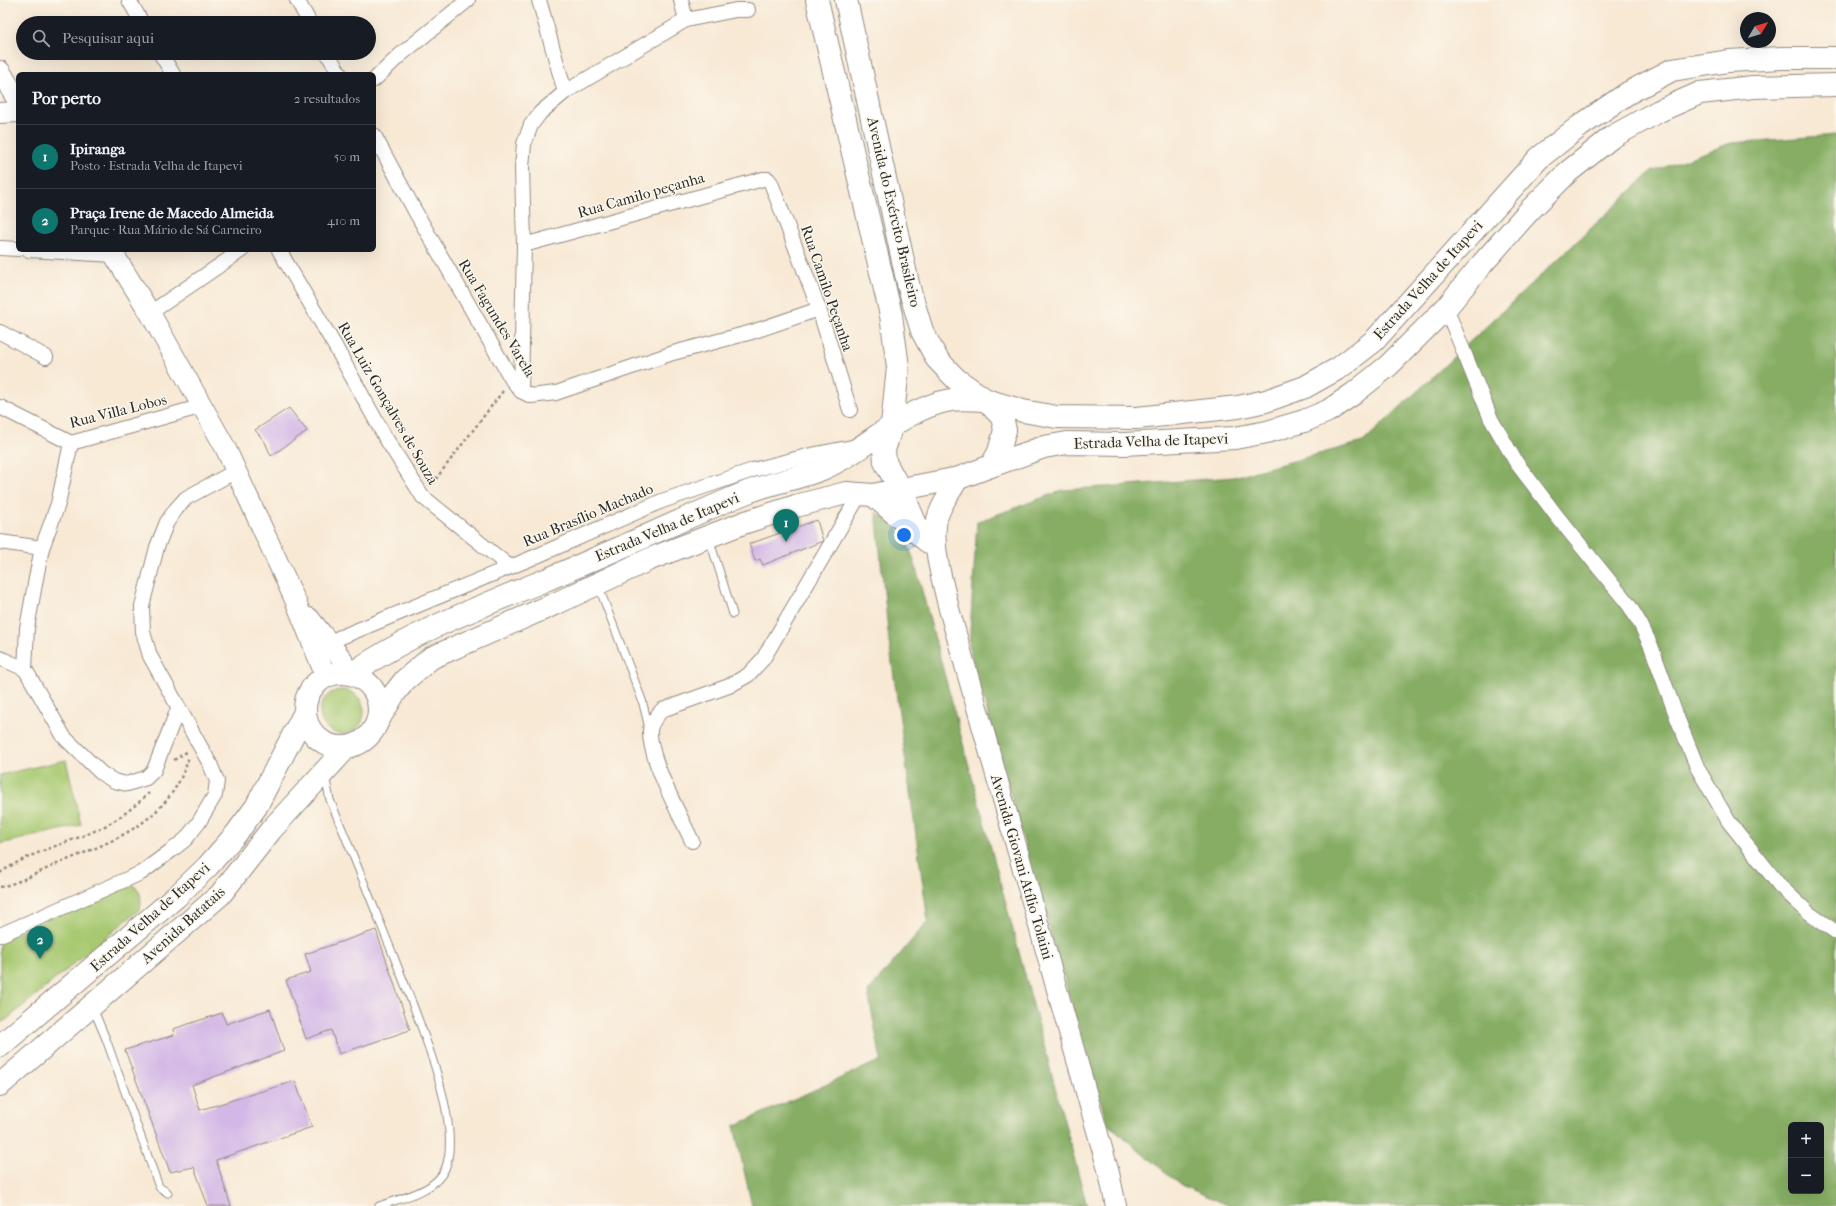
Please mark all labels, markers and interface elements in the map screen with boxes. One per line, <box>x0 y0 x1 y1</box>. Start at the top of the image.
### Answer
north arrow <box>1740 12 1776 48</box>
search box <box>16 16 376 60</box>
icon: search <box>30 27 52 49</box>
text: Pesquisar aqui <box>62 29 154 47</box>
text: Por perto <box>32 88 101 108</box>
text: 2 resultados <box>294 91 360 106</box>
street label: Avenida do Exército Brasileiro <box>863 114 925 309</box>
text: Ipiranga <box>70 140 125 158</box>
text: 1 <box>43 149 47 164</box>
text: 50 m <box>334 149 360 164</box>
text: Posto · Estrada Velha de Itapevi <box>70 158 243 173</box>
street label: Rua Camilo peçanha <box>575 168 708 222</box>
text: Praça Irene de Macedo Almeida <box>70 204 274 222</box>
text: 2 <box>42 213 48 228</box>
text: 410 m <box>327 213 360 228</box>
street label: Estrada Velha de Itapevi <box>1370 216 1487 344</box>
text: Parque · Rua Mário de Sá Carneiro <box>70 222 262 237</box>
street label: Rua Camilo Peçanha <box>797 223 857 354</box>
street label: Rua Fagundes Varela <box>455 256 540 381</box>
street label: Rua Luiz Gonçalves de Souza <box>334 318 443 488</box>
street label: Rua Villa Lobos <box>68 390 169 432</box>
street label: Estrada Velha de Itapevi <box>1073 429 1229 453</box>
street label: Rua Brasílio Machado <box>520 479 656 551</box>
street label: Estrada Velha de Itapevi <box>592 488 742 566</box>
pin: 1 <box>773 509 799 542</box>
your location <box>894 525 914 545</box>
street label: Avenida Giovani Atílio Tolaini <box>987 771 1057 962</box>
street label: Estrada Velha de Itapevi <box>86 858 214 975</box>
street label: Avenida Batatais <box>137 882 229 968</box>
pin: 2 <box>27 926 53 959</box>
map controls <box>1788 1122 1824 1194</box>
button: + <box>1788 1122 1824 1158</box>
button: − <box>1788 1158 1824 1194</box>

